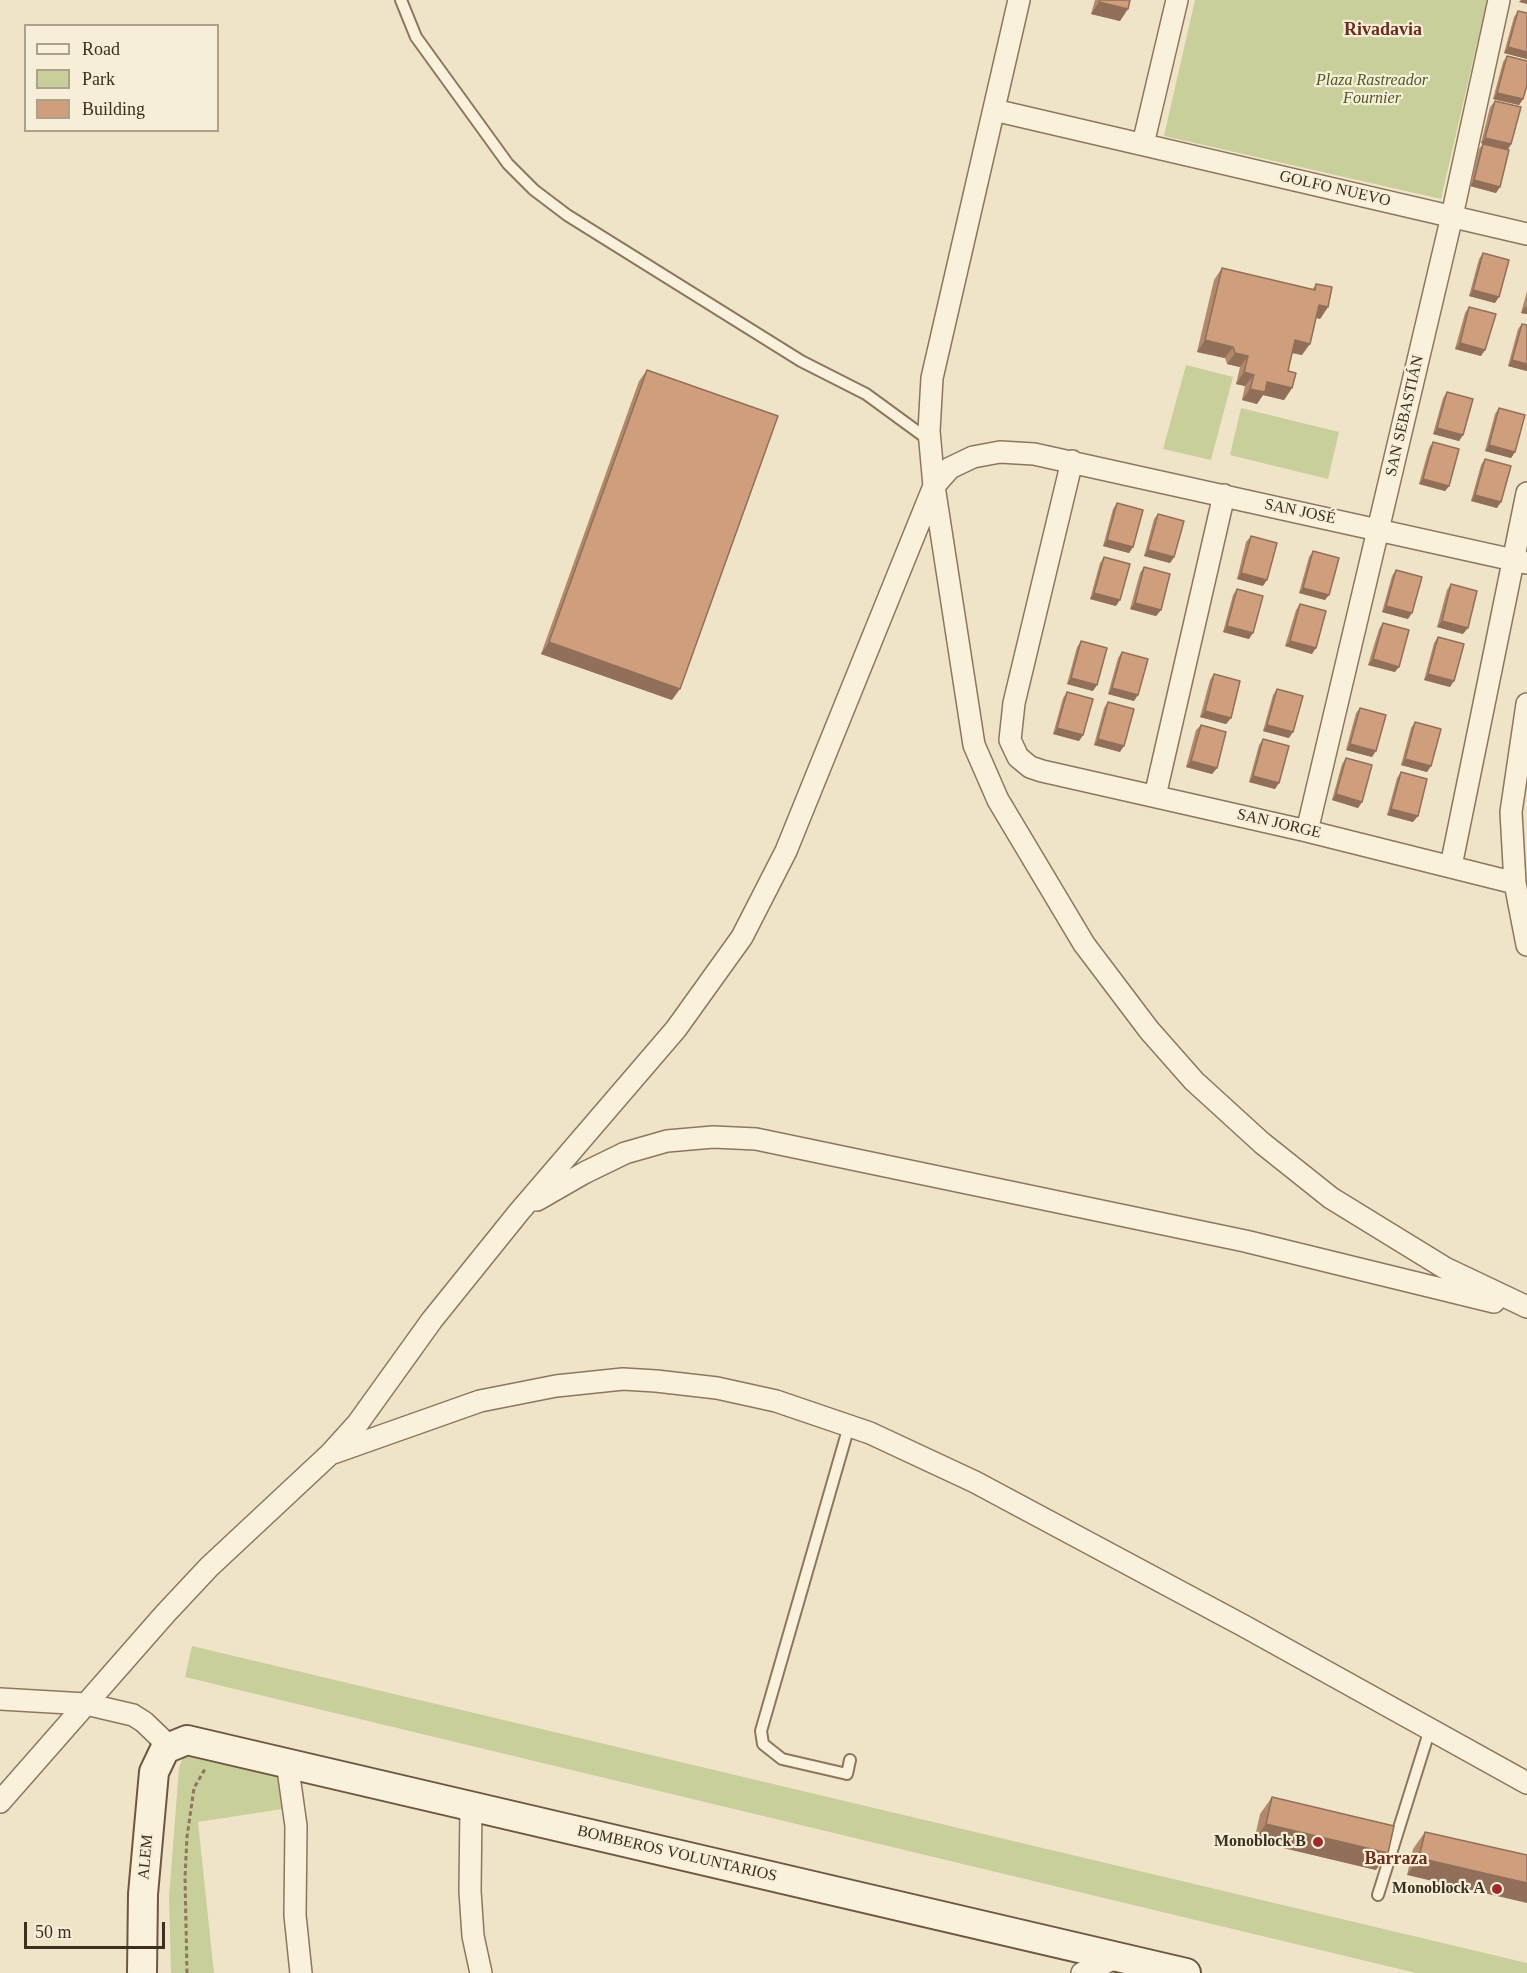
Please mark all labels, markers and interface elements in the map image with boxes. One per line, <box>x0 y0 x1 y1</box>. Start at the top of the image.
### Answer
district label: Rivadavia <box>1344 19 1422 41</box>
legend <box>24 24 219 132</box>
text: Road <box>82 39 120 59</box>
text: Park <box>82 69 115 89</box>
park label: Plaza Rastreador Fournier <box>1316 71 1428 109</box>
text: Building <box>82 99 145 119</box>
street label: GOLFO NUEVO <box>1278 167 1392 211</box>
street label: SAN SEBASTIÁN <box>1382 353 1428 479</box>
street label: SAN JOSÉ <box>1263 495 1337 529</box>
street label: SAN JORGE <box>1235 805 1323 843</box>
street label: BOMBEROS VOLUNTARIOS <box>575 1822 779 1886</box>
place label: Monoblock B <box>1214 1832 1306 1852</box>
street label: ALEM <box>134 1834 158 1880</box>
marker: Monoblock B <box>1311 1835 1325 1849</box>
district label: Barraza <box>1365 1848 1427 1870</box>
place label: Monoblock A <box>1392 1879 1485 1899</box>
marker: Monoblock A <box>1490 1882 1504 1896</box>
scale bar <box>27 1910 168 1948</box>
text: 50 m <box>35 1922 72 1942</box>

